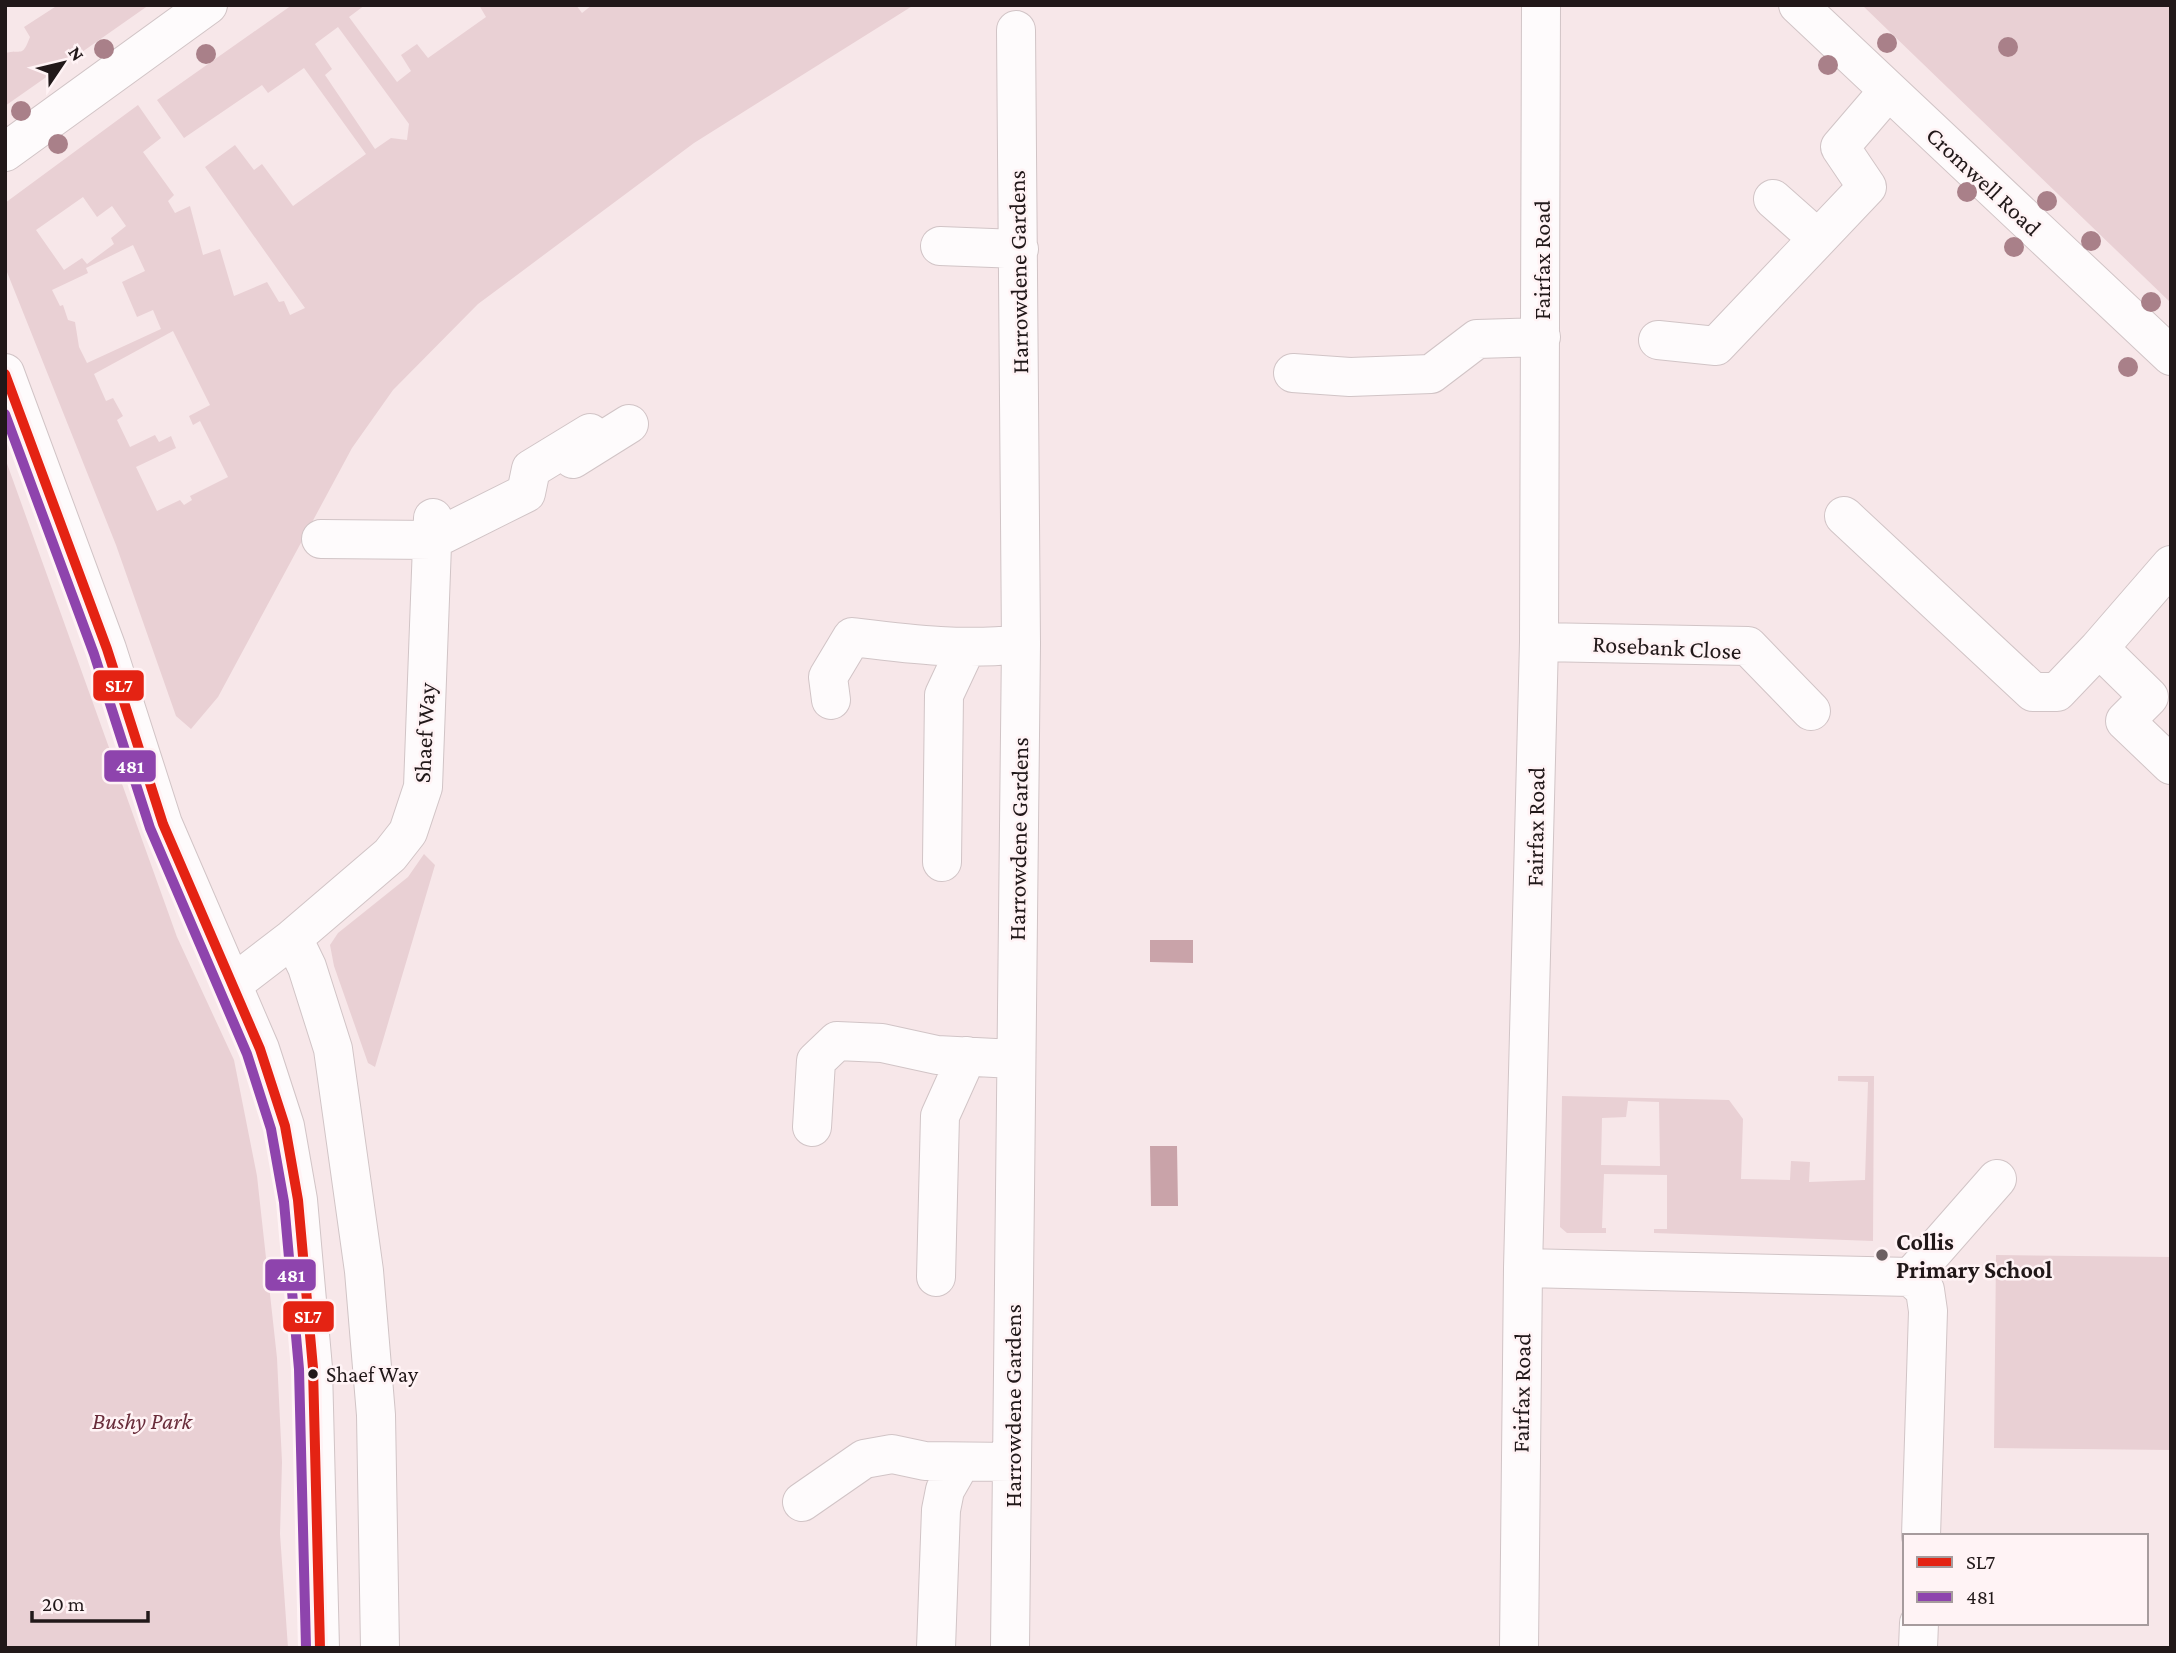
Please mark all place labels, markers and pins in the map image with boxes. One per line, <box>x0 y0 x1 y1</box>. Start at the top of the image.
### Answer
place label: Collis Primary School <box>1896 1228 2052 1283</box>
marker: Collis Primary School <box>1874 1247 1890 1263</box>
place label: Shaef Way <box>326 1362 419 1387</box>
marker: Shaef Way <box>306 1367 320 1381</box>

